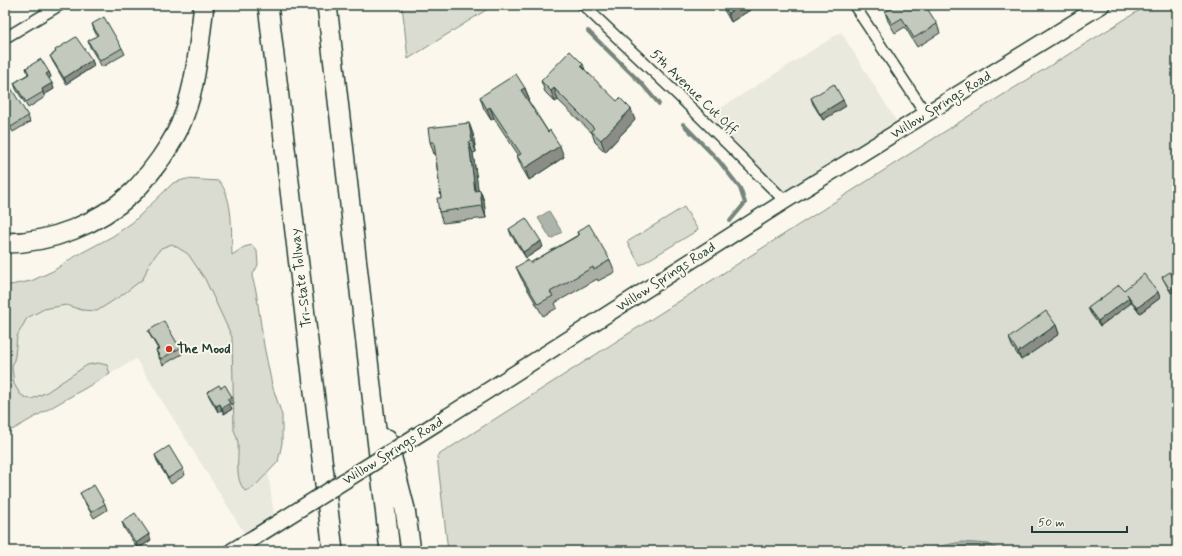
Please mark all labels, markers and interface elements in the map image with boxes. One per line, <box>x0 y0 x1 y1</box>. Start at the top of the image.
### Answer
street label: 5th Avenue Cut Off <box>646 45 742 139</box>
street label: Willow Springs Road <box>887 67 995 144</box>
street label: Tri-State Tollway <box>286 227 316 329</box>
street label: Willow Springs Road <box>613 238 720 317</box>
place label: The Mood <box>177 340 231 358</box>
marker: The Mood <box>164 344 174 354</box>
street label: Willow Springs Road <box>339 413 447 490</box>
scale bar <box>1032 508 1127 534</box>
text: 50 m <box>1038 515 1065 531</box>

